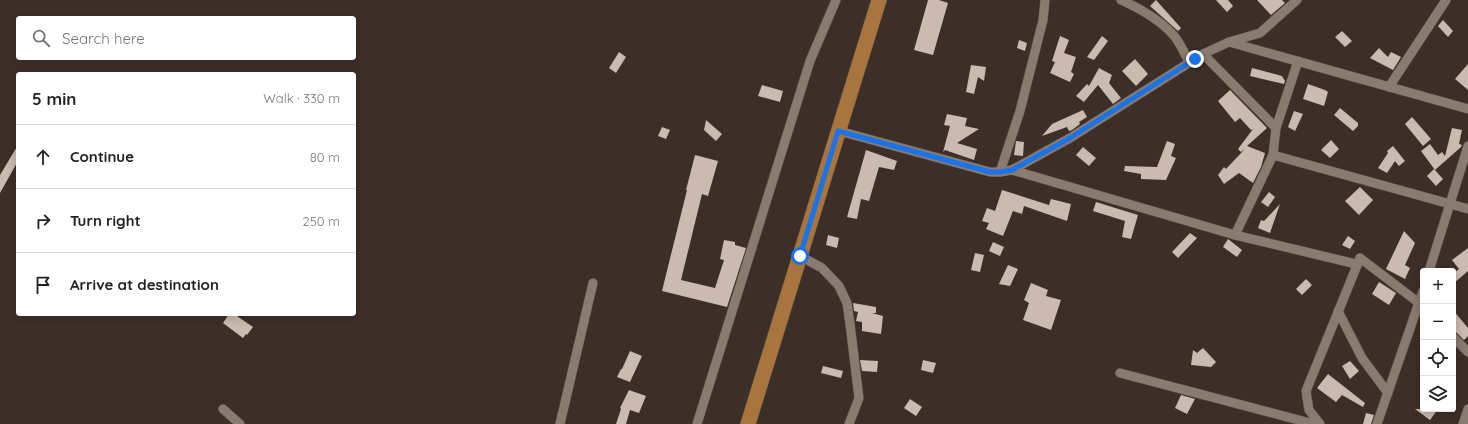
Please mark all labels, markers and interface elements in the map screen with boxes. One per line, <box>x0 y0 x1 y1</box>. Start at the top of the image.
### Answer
search box <box>16 16 356 60</box>
icon: search <box>30 27 52 49</box>
text: Search here <box>62 29 145 48</box>
route end <box>1186 50 1204 68</box>
text: 5 min <box>32 88 76 109</box>
text: Walk · 330 m <box>263 90 340 106</box>
icon: ahead <box>32 146 54 168</box>
text: Continue <box>70 147 134 166</box>
text: 80 m <box>310 149 340 165</box>
icon: right <box>32 210 54 232</box>
text: Turn right <box>70 211 141 230</box>
text: 250 m <box>303 213 340 229</box>
route start <box>791 247 809 265</box>
map controls <box>1420 268 1456 412</box>
button: + <box>1420 268 1456 304</box>
icon: arrive <box>32 274 54 296</box>
text: Arrive at destination <box>70 275 219 294</box>
button: − <box>1420 304 1456 340</box>
button: locate <box>1420 340 1456 376</box>
button: layers <box>1420 376 1456 412</box>

